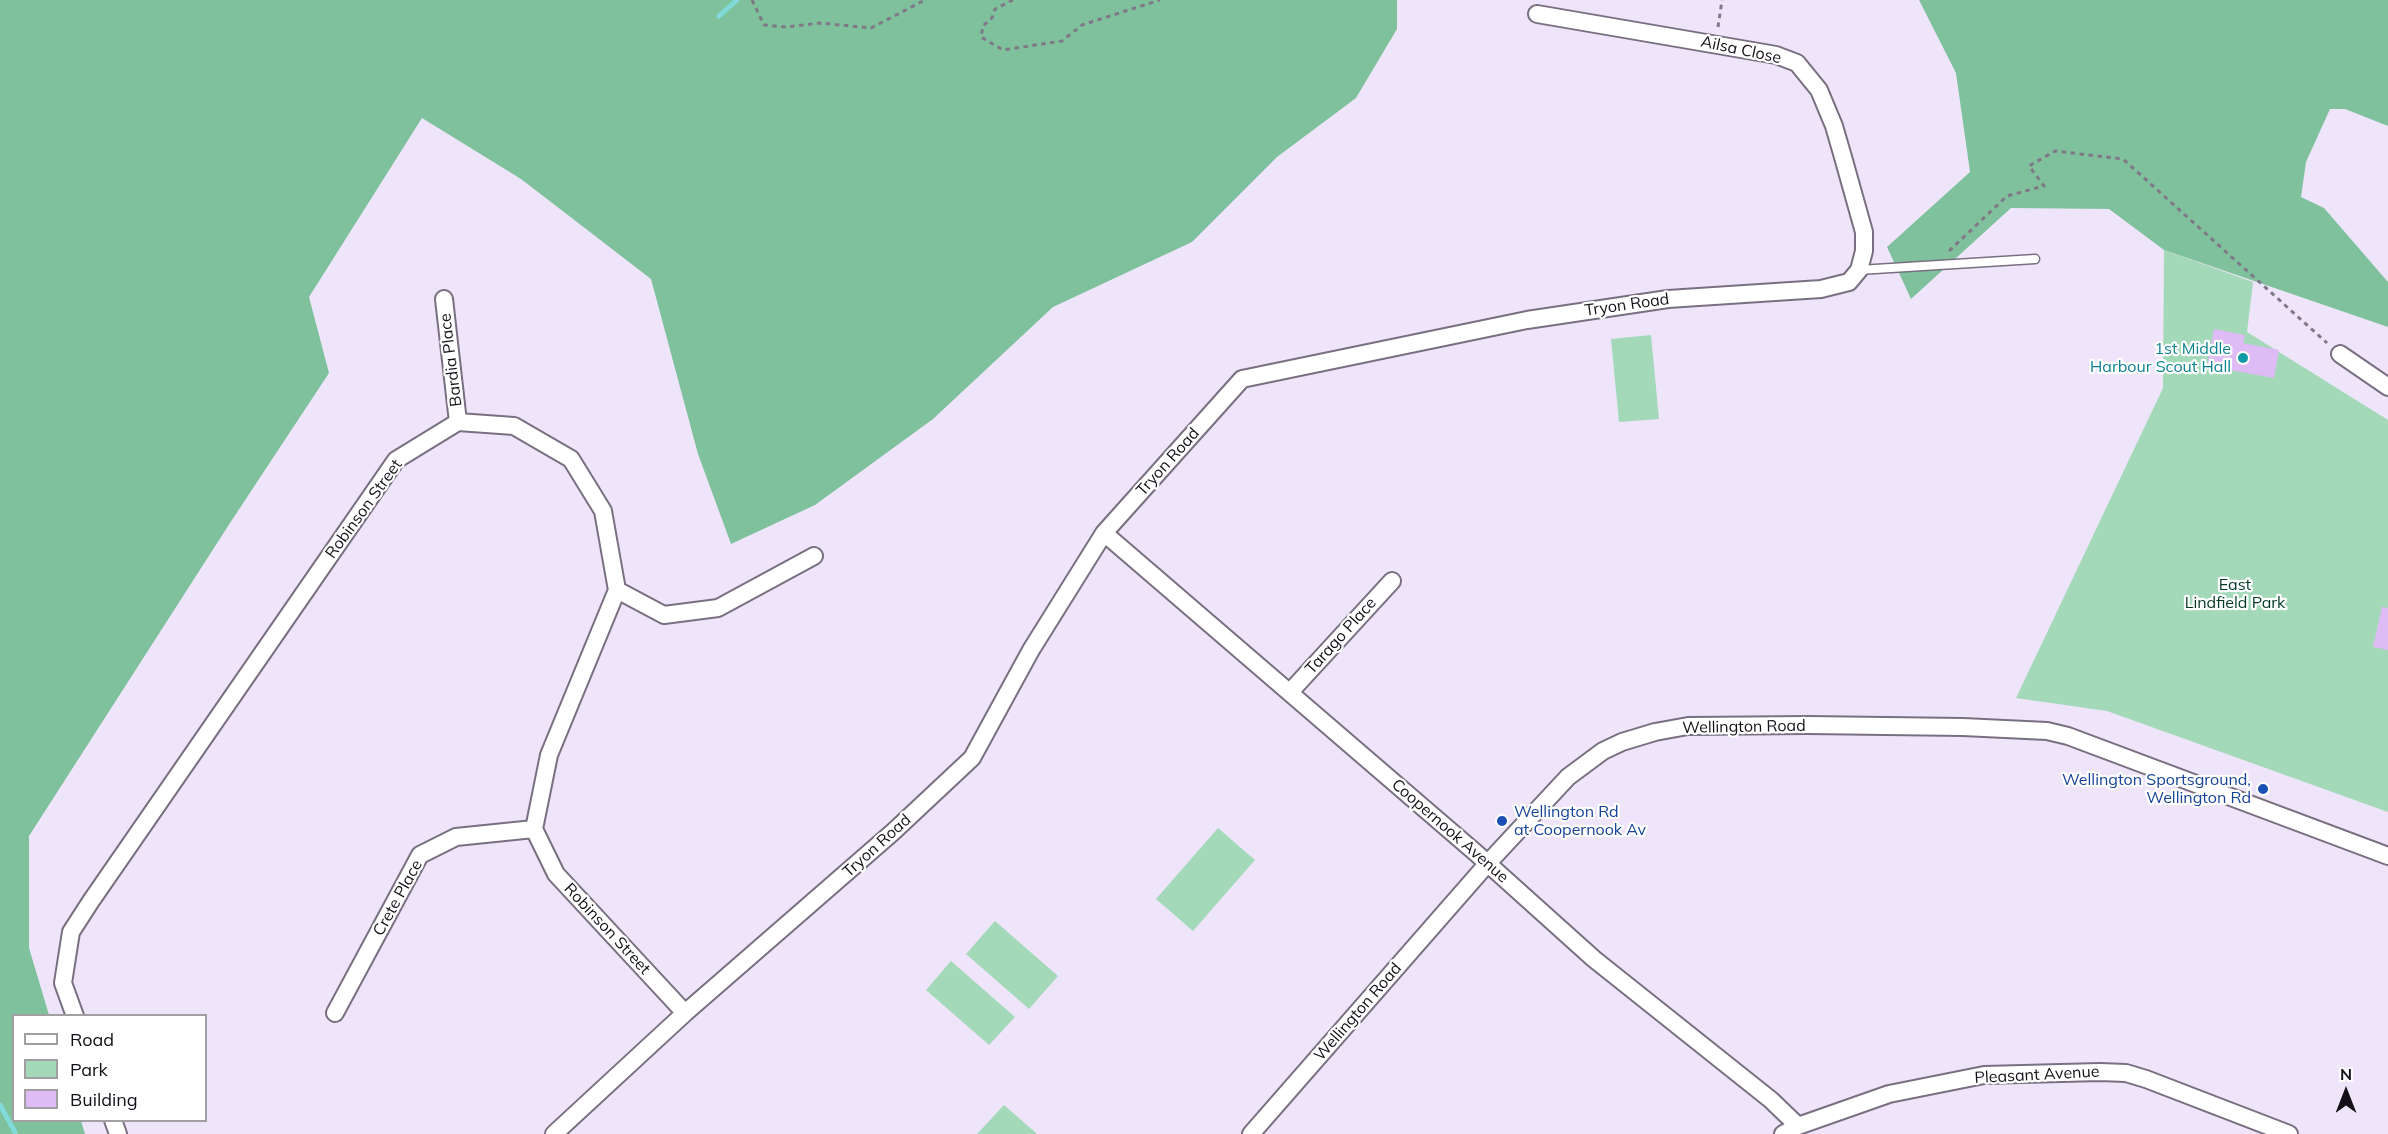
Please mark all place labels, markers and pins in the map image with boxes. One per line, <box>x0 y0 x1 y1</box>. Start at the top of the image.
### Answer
place label: 1st Middle Harbour Scout Hall <box>2090 339 2231 377</box>
marker: 1st Middle Harbour Scout Hall <box>2236 351 2250 365</box>
place label: Wellington Sportsground, Wellington Rd <box>2062 770 2251 808</box>
marker: Wellington Sportsground, Wellington Rd <box>2256 782 2270 796</box>
place label: Wellington Rd at Coopernook Av <box>1514 802 1646 840</box>
marker: Wellington Rd at Coopernook Av <box>1495 814 1509 828</box>

